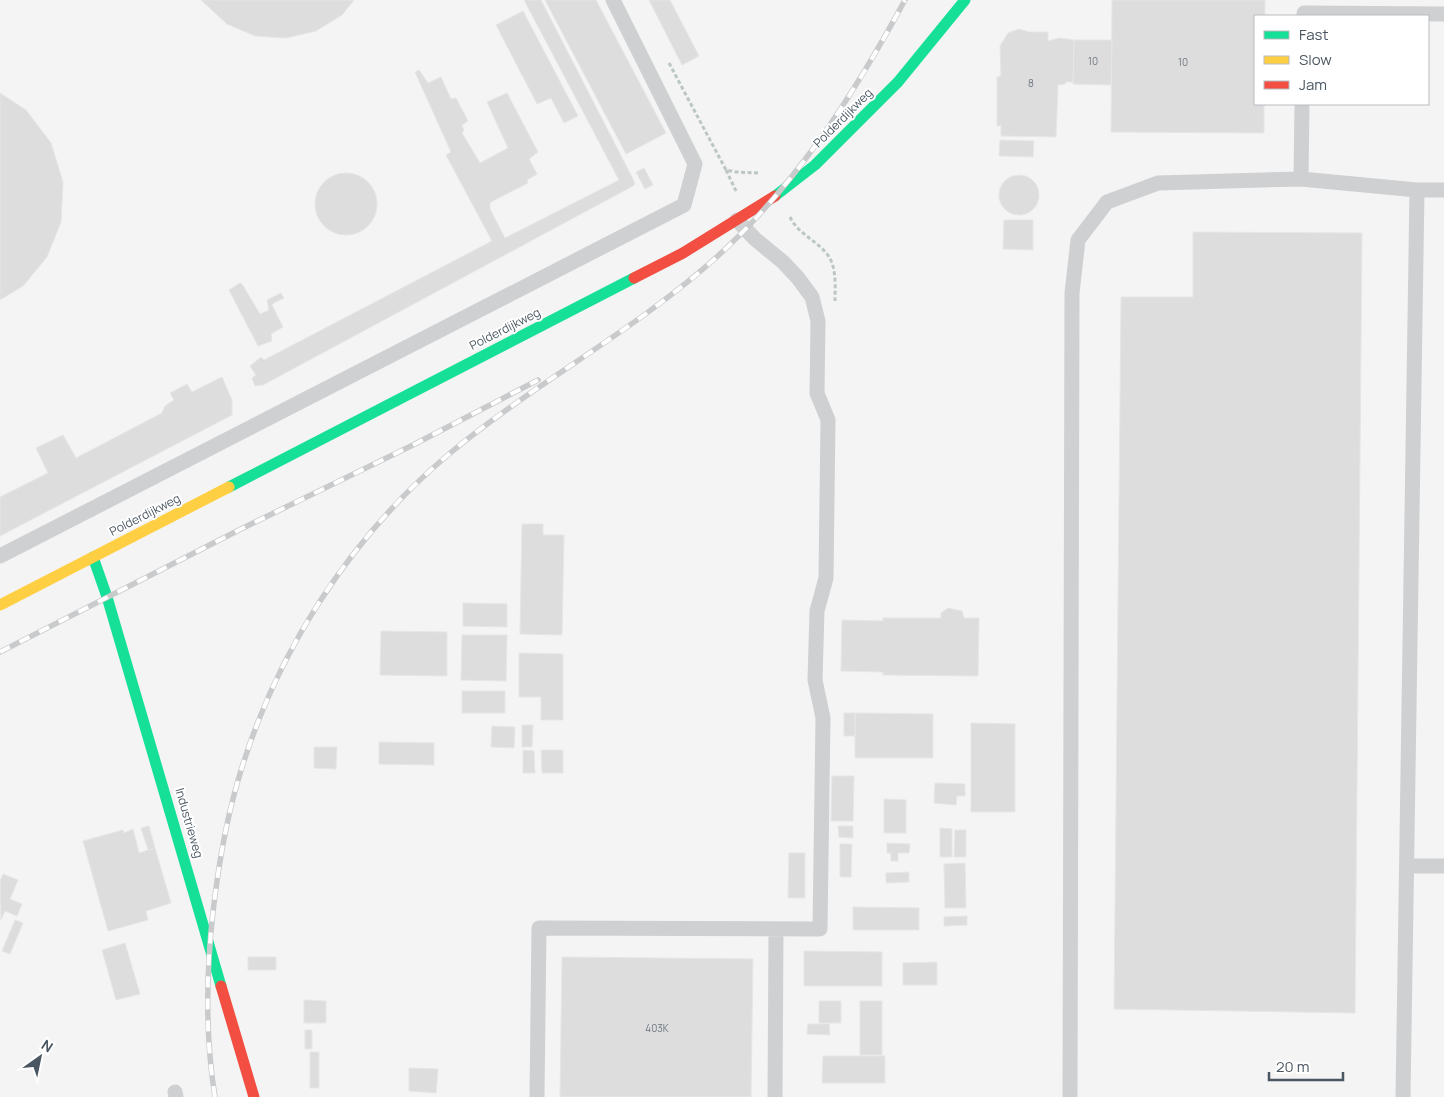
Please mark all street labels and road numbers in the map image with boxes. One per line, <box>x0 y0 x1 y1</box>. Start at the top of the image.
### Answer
street label: Polderdijkweg <box>809 84 876 151</box>
street label: Polderdijkweg <box>466 303 543 354</box>
street label: Polderdijkweg <box>106 489 183 540</box>
street label: Industrieweg <box>171 786 208 860</box>

